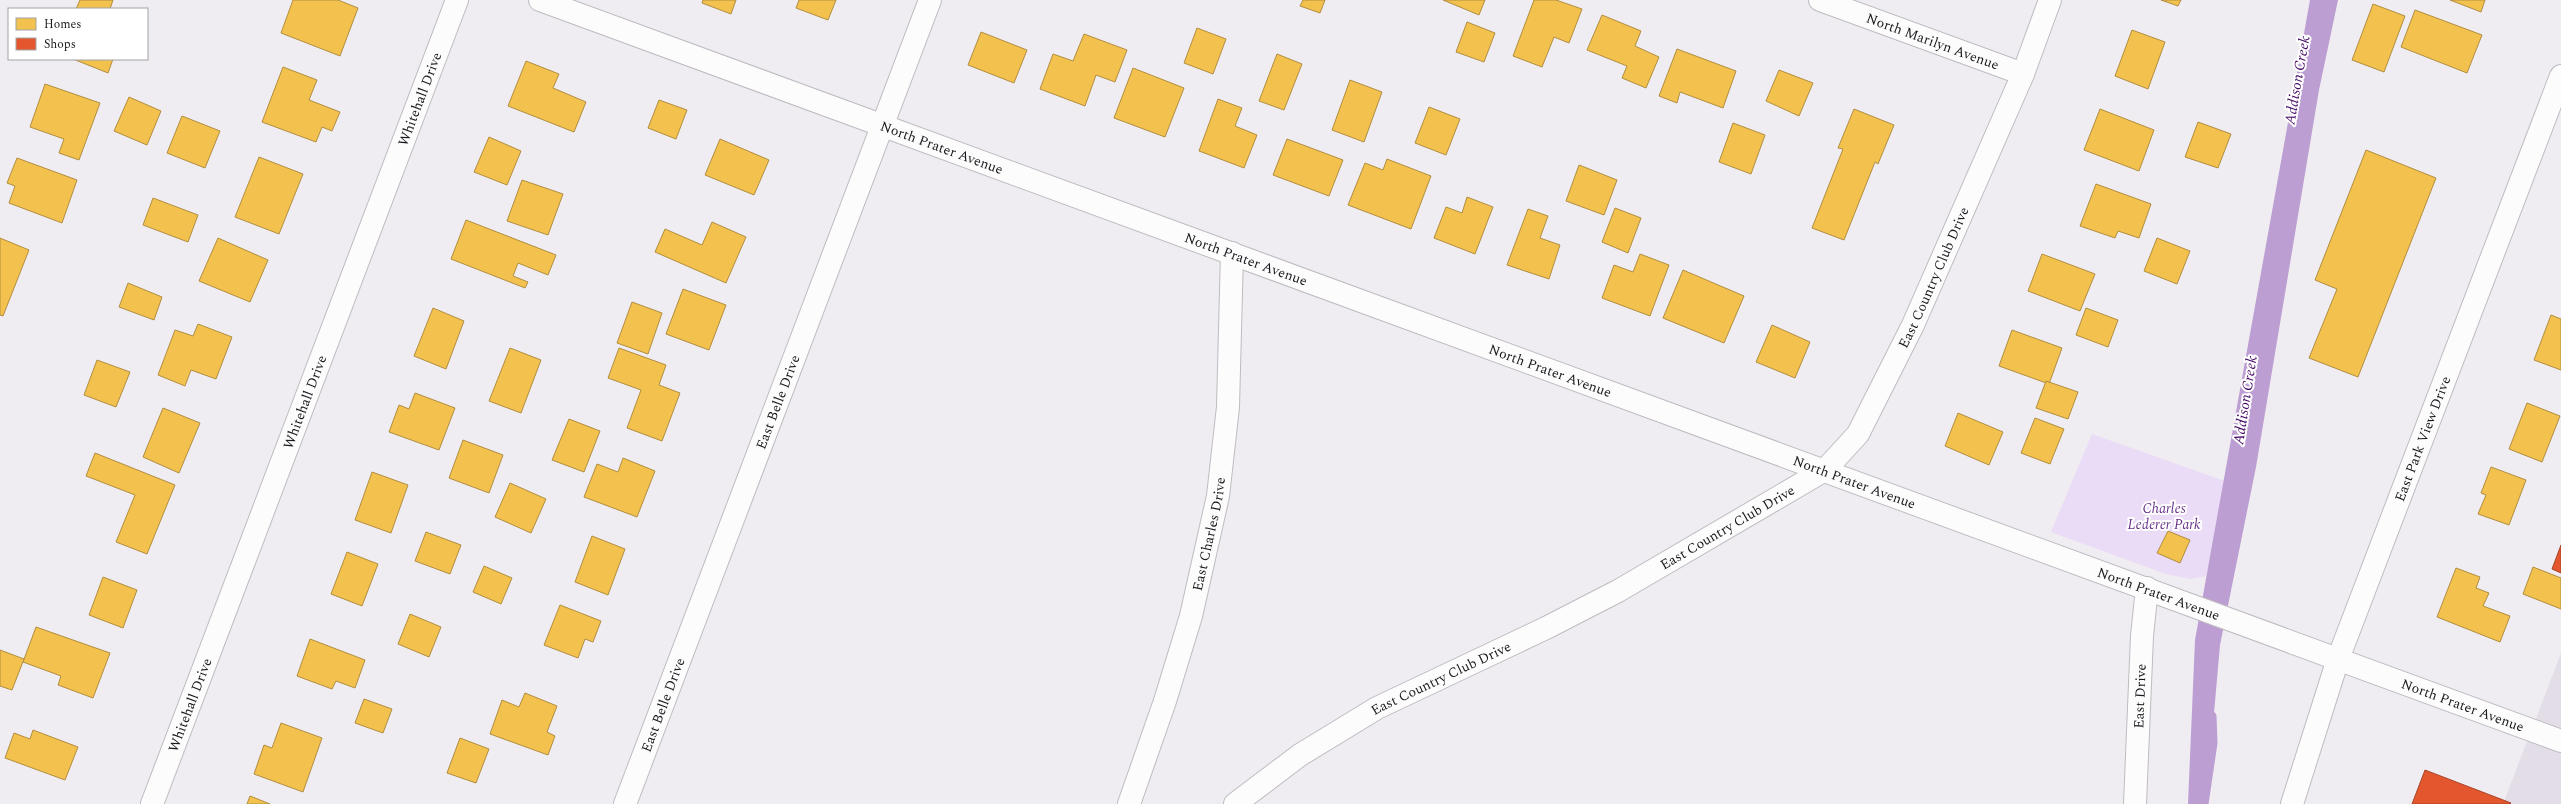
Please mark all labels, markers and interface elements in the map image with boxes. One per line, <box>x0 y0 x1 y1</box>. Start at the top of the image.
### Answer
legend <box>8 8 148 60</box>
street label: North Marilyn Avenue <box>1863 8 2002 75</box>
text: Homes <box>44 15 82 34</box>
water label: Addison Creek <box>2278 34 2317 127</box>
text: Shops <box>44 35 76 54</box>
street label: Whitehall Drive <box>393 49 447 149</box>
street label: North Prater Avenue <box>877 116 1006 180</box>
street label: East Country Club Drive <box>1893 203 1975 352</box>
street label: North Prater Avenue <box>1182 227 1310 292</box>
street label: North Prater Avenue <box>1486 339 1615 403</box>
street label: Whitehall Drive <box>278 352 332 452</box>
street label: East Belle Drive <box>751 352 806 452</box>
water label: Addison Creek <box>2227 354 2264 447</box>
street label: East Park View Drive <box>2389 373 2456 505</box>
street label: North Prater Avenue <box>1790 450 1919 515</box>
street label: East Charles Drive <box>1187 476 1231 593</box>
street label: East Country Club Drive <box>1656 480 1799 575</box>
park label: Charles Lederer Park <box>2127 498 2201 535</box>
street label: North Prater Avenue <box>2094 562 2223 626</box>
street label: East Country Club Drive <box>1367 636 1515 721</box>
street label: Whitehall Drive <box>163 655 217 755</box>
street label: East Belle Drive <box>636 655 691 755</box>
street label: East Drive <box>2128 663 2152 729</box>
street label: North Prater Avenue <box>2398 673 2527 738</box>

